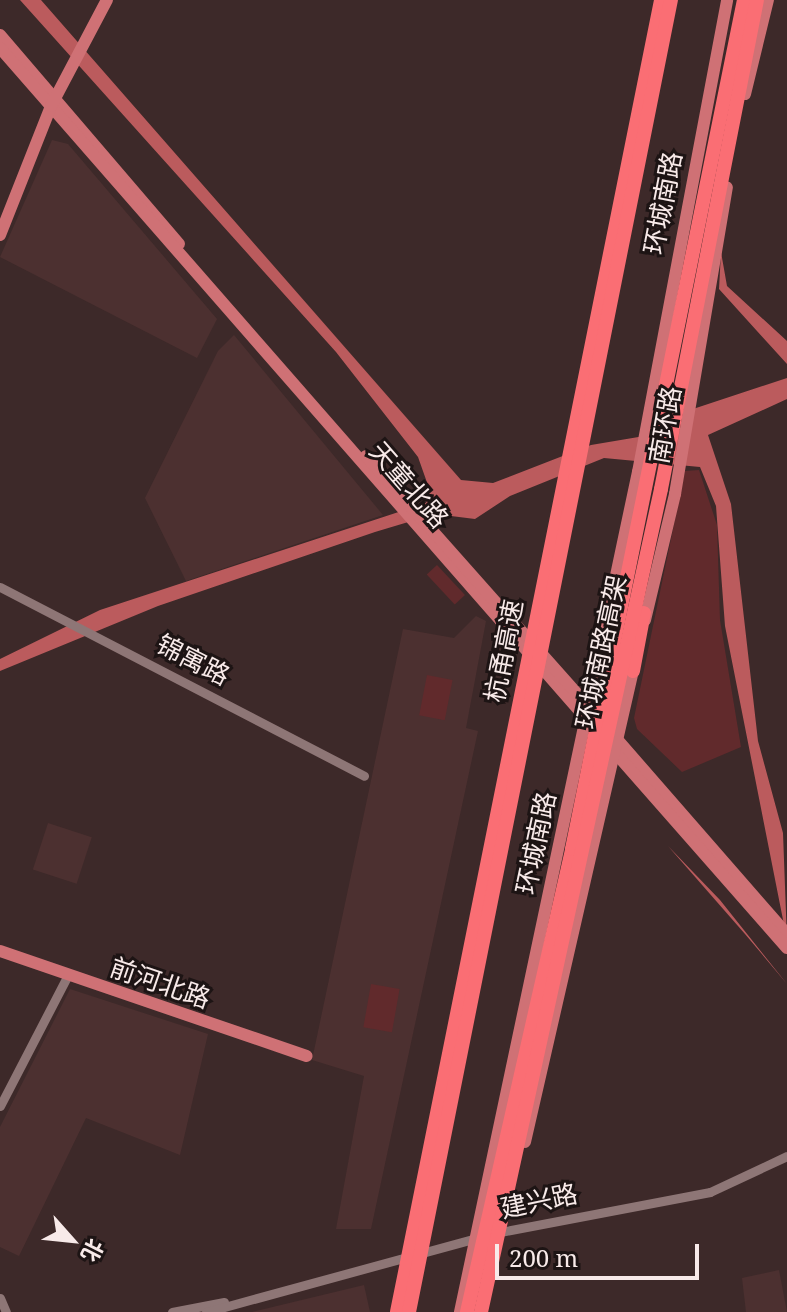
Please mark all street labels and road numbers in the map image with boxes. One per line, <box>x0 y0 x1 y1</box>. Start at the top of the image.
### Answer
street label: 环城南路 <box>638 149 688 257</box>
street label: 南环路 <box>643 384 687 466</box>
street label: 天童北路 <box>363 436 455 534</box>
street label: 环城南路高架 <box>570 572 632 732</box>
street label: 杭甬高速 <box>479 597 529 705</box>
street label: 锦寓路 <box>151 628 235 692</box>
street label: 环城南路 <box>510 789 562 897</box>
street label: 前河北路 <box>106 951 214 1015</box>
street label: 建兴路 <box>498 1178 580 1224</box>

